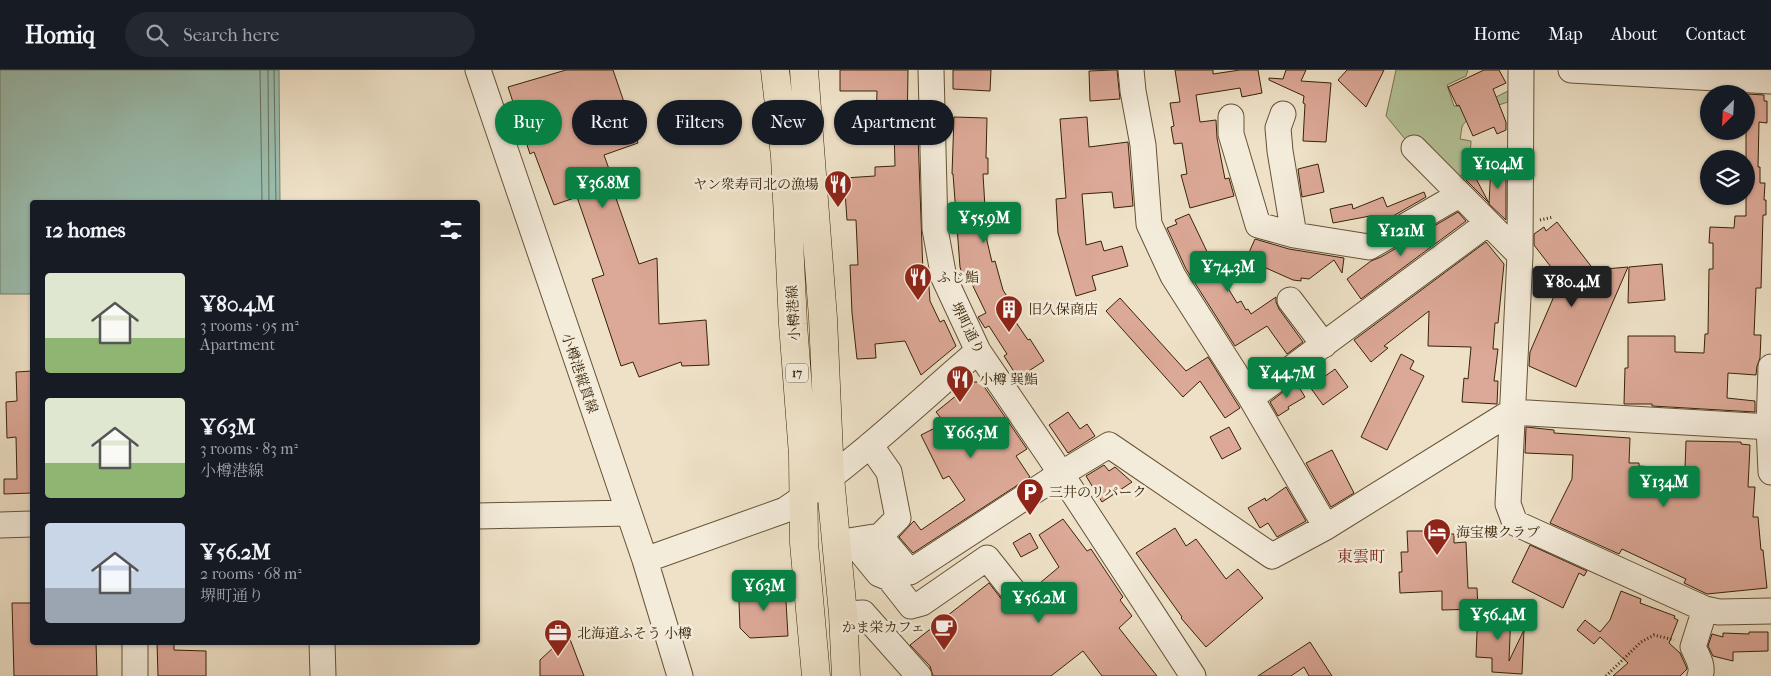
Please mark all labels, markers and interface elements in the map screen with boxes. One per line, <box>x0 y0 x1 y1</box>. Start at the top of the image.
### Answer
search box <box>125 12 475 57</box>
text: Homiq <box>25 21 95 49</box>
icon: search <box>143 21 171 49</box>
text: Search here <box>183 24 279 46</box>
text: Home <box>1473 24 1520 45</box>
text: Map <box>1548 24 1583 45</box>
text: About <box>1611 24 1657 45</box>
text: Contact <box>1685 24 1746 45</box>
north arrow <box>1700 85 1755 140</box>
map controls <box>1700 85 1755 205</box>
chip: Buy <box>495 100 562 145</box>
chip: Rent <box>572 100 647 145</box>
chip: Filters <box>657 100 742 145</box>
chip: New <box>752 100 824 145</box>
chip: Apartment <box>834 100 954 145</box>
pin: ¥104M <box>1463 148 1533 190</box>
button: layers <box>1700 150 1755 205</box>
text: ¥104M <box>1473 154 1523 173</box>
pin: ¥36.8M <box>562 166 644 209</box>
restaurant icon: ヤン衆寿司北の漁場 <box>823 169 853 208</box>
text: ¥36.8M <box>576 173 630 192</box>
place label: ヤン衆寿司北の漁場 <box>693 176 819 193</box>
pin: ¥55.9M <box>943 202 1025 244</box>
text: ¥55.9M <box>958 208 1010 227</box>
pin: ¥121M <box>1366 214 1436 257</box>
icon: filters <box>437 216 465 244</box>
text: 12 homes <box>45 218 126 242</box>
text: ¥121M <box>1378 221 1424 240</box>
pin: ¥74.3M <box>1187 250 1269 293</box>
text: ¥74.3M <box>1201 257 1255 276</box>
restaurant icon: ふじ鮨 <box>903 262 933 301</box>
pin: ¥80.4M <box>1531 266 1613 308</box>
place label: ふじ鮨 <box>937 269 979 286</box>
text: ¥80.4M <box>1544 272 1600 291</box>
street label: 小樽港線 <box>784 285 803 341</box>
text: ¥80.4M <box>200 292 275 316</box>
icon: home <box>85 293 145 353</box>
building icon: 旧久保商店 <box>994 294 1024 333</box>
street label: 堺町通り <box>947 299 988 357</box>
place label: 旧久保商店 <box>1028 301 1098 318</box>
text: 3 rooms · 95 m² <box>200 316 299 335</box>
street label: 小樽港縦貫線 <box>558 331 601 416</box>
text: Apartment <box>200 335 275 354</box>
pin: ¥44.7M <box>1246 356 1328 399</box>
text: ¥44.7M <box>1259 363 1315 382</box>
road number: 17 <box>786 364 808 382</box>
restaurant icon: 小樽 巽鮨 <box>945 364 975 403</box>
place label: 小樽 巽鮨 <box>979 371 1038 388</box>
text: ¥63M <box>200 415 256 439</box>
pin: ¥66.5M <box>930 416 1012 459</box>
icon: home <box>85 418 145 478</box>
text: ¥66.5M <box>944 423 998 442</box>
text: 3 rooms · 83 m² <box>200 439 298 458</box>
text: 小樽港線 <box>200 461 264 480</box>
pin: ¥134M <box>1629 466 1699 508</box>
text: ¥134M <box>1640 472 1688 491</box>
parking icon: 三井のリパーク <box>1015 477 1045 516</box>
place label: 三井のリパーク <box>1049 484 1147 501</box>
hotel icon: 海宝樓クラブ <box>1422 517 1452 556</box>
place label: 海宝樓クラブ <box>1456 524 1540 541</box>
text: ¥56.2M <box>200 540 271 564</box>
icon: home <box>85 543 145 603</box>
district label: 東雲町 <box>1337 547 1385 566</box>
text: 2 rooms · 68 m² <box>200 564 302 583</box>
pin: ¥63M <box>734 570 794 612</box>
text: ¥63M <box>743 576 785 595</box>
pin: ¥56.2M <box>998 582 1080 624</box>
text: 堺町通り <box>200 586 264 605</box>
text: ¥56.2M <box>1012 588 1066 607</box>
pin: ¥56.4M <box>1457 598 1539 641</box>
text: ¥56.4M <box>1470 605 1526 624</box>
cafe icon: かま栄カフェ <box>929 612 959 651</box>
office icon: 北海道ふそう 小樽 <box>543 618 573 657</box>
place label: かま栄カフェ <box>842 619 925 636</box>
place label: 北海道ふそう 小樽 <box>577 625 692 642</box>

